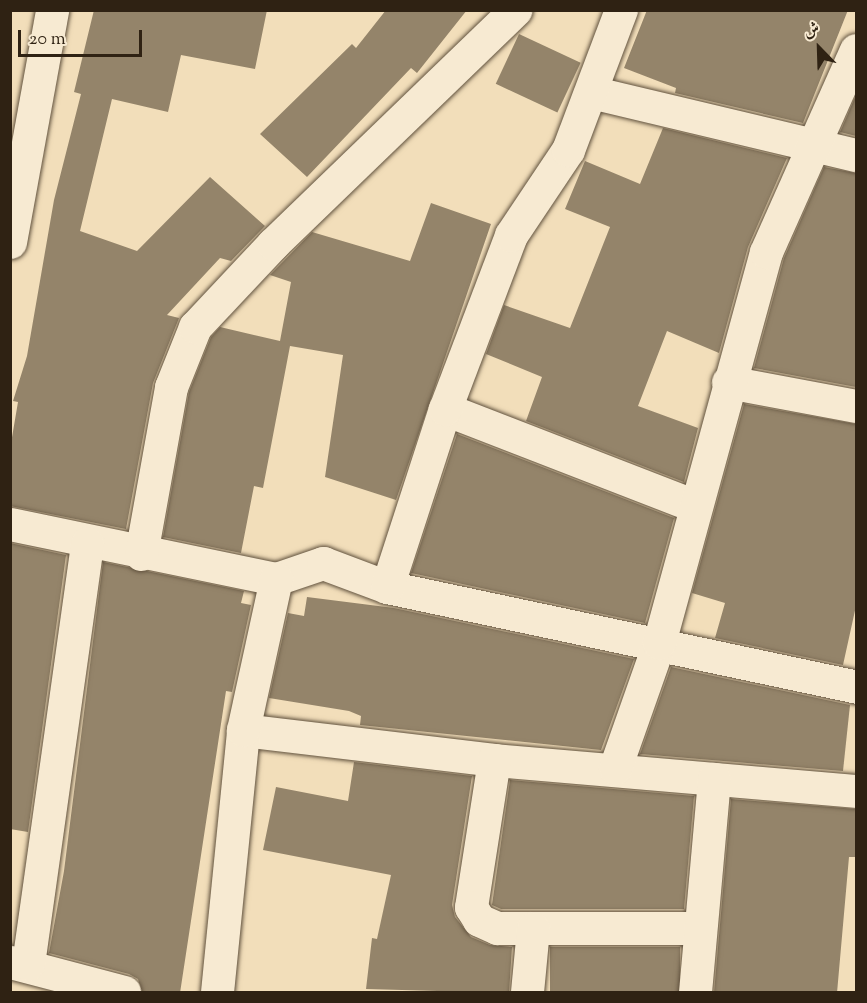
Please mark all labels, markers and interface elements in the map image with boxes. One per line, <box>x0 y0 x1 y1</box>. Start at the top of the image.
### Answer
text: ش <box>800 17 824 45</box>
scale bar <box>21 18 146 56</box>
north arrow <box>789 18 849 78</box>
text: 20 m <box>29 27 66 53</box>

